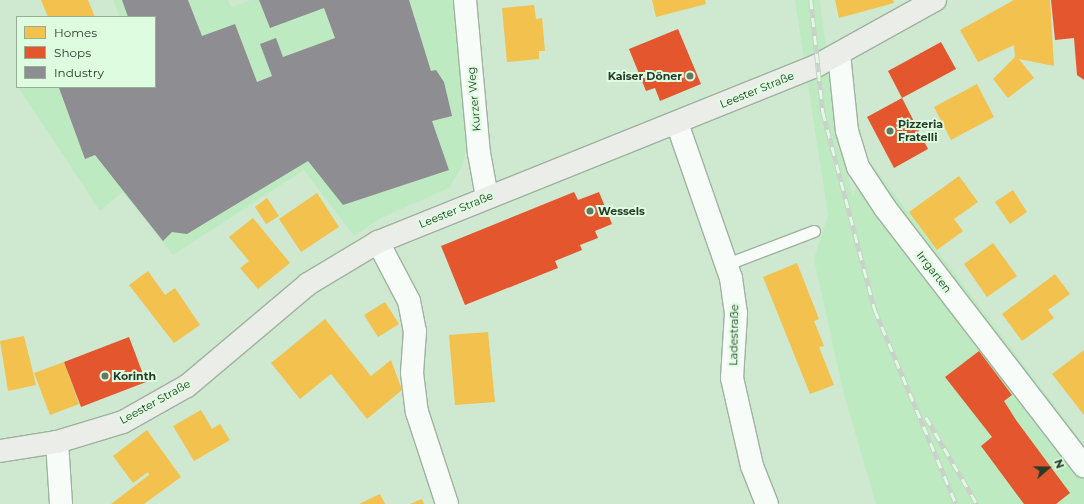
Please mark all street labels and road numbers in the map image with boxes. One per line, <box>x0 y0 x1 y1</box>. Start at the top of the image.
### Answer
street label: Kurzer Weg <box>465 66 483 132</box>
street label: Leester Straße <box>718 69 796 111</box>
street label: Leester Straße <box>417 189 495 231</box>
street label: Irrgarten <box>914 249 954 295</box>
street label: Ladestraße <box>727 304 741 366</box>
street label: Leester Straße <box>117 377 193 427</box>

